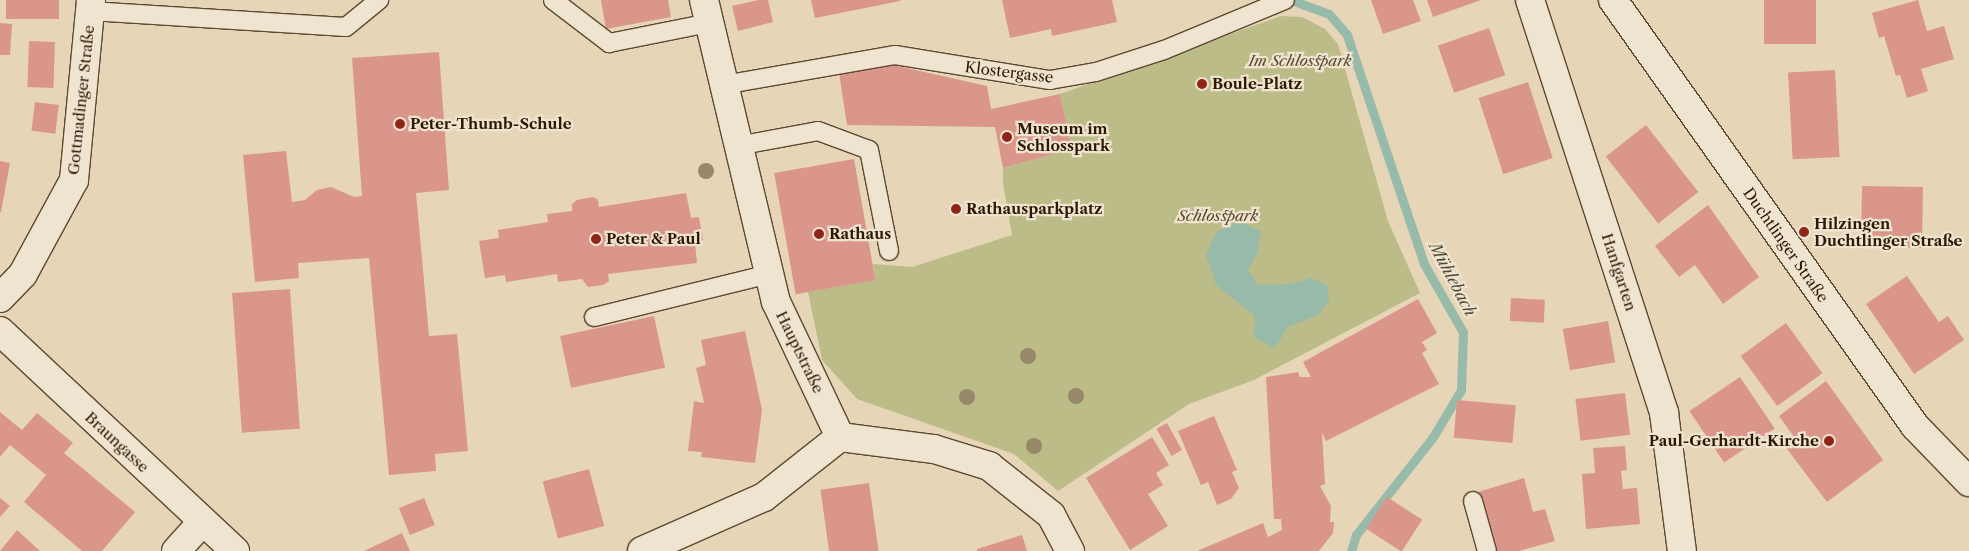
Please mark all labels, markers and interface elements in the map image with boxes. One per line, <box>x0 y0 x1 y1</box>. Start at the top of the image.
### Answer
street label: Gottmadinger Straße <box>64 24 98 176</box>
park label: Im Schlosspark <box>1249 52 1351 70</box>
street label: Klostergasse <box>964 58 1054 86</box>
place label: Boule-Platz <box>1212 75 1302 93</box>
marker: Boule-Platz <box>1196 78 1208 90</box>
place label: Peter-Thumb-Schule <box>410 115 572 133</box>
marker: Peter-Thumb-Schule <box>394 118 406 130</box>
place label: Museum im Schlosspark <box>1017 119 1110 154</box>
marker: Museum im Schlosspark <box>1001 131 1013 143</box>
street label: Duchtlinger Straße <box>1740 184 1832 306</box>
place label: Rathausparkplatz <box>966 200 1103 218</box>
marker: Rathausparkplatz <box>950 203 962 215</box>
park label: Schlosspark <box>1178 207 1258 225</box>
place label: Hilzingen Duchtlinger Straße <box>1814 214 1963 249</box>
place label: Rathaus <box>829 225 891 243</box>
marker: Hilzingen Duchtlinger Straße <box>1798 226 1810 238</box>
marker: Rathaus <box>813 228 825 240</box>
place label: Peter & Paul <box>606 230 701 248</box>
street label: Hanfgarten <box>1598 231 1640 313</box>
marker: Peter & Paul <box>590 233 602 245</box>
water label: Mühlebach <box>1426 239 1480 319</box>
street label: Hauptstraße <box>772 308 828 396</box>
street label: Braungasse <box>81 408 153 476</box>
place label: Paul-Gerhardt-Kirche <box>1649 432 1819 450</box>
marker: Paul-Gerhardt-Kirche <box>1823 435 1835 447</box>

